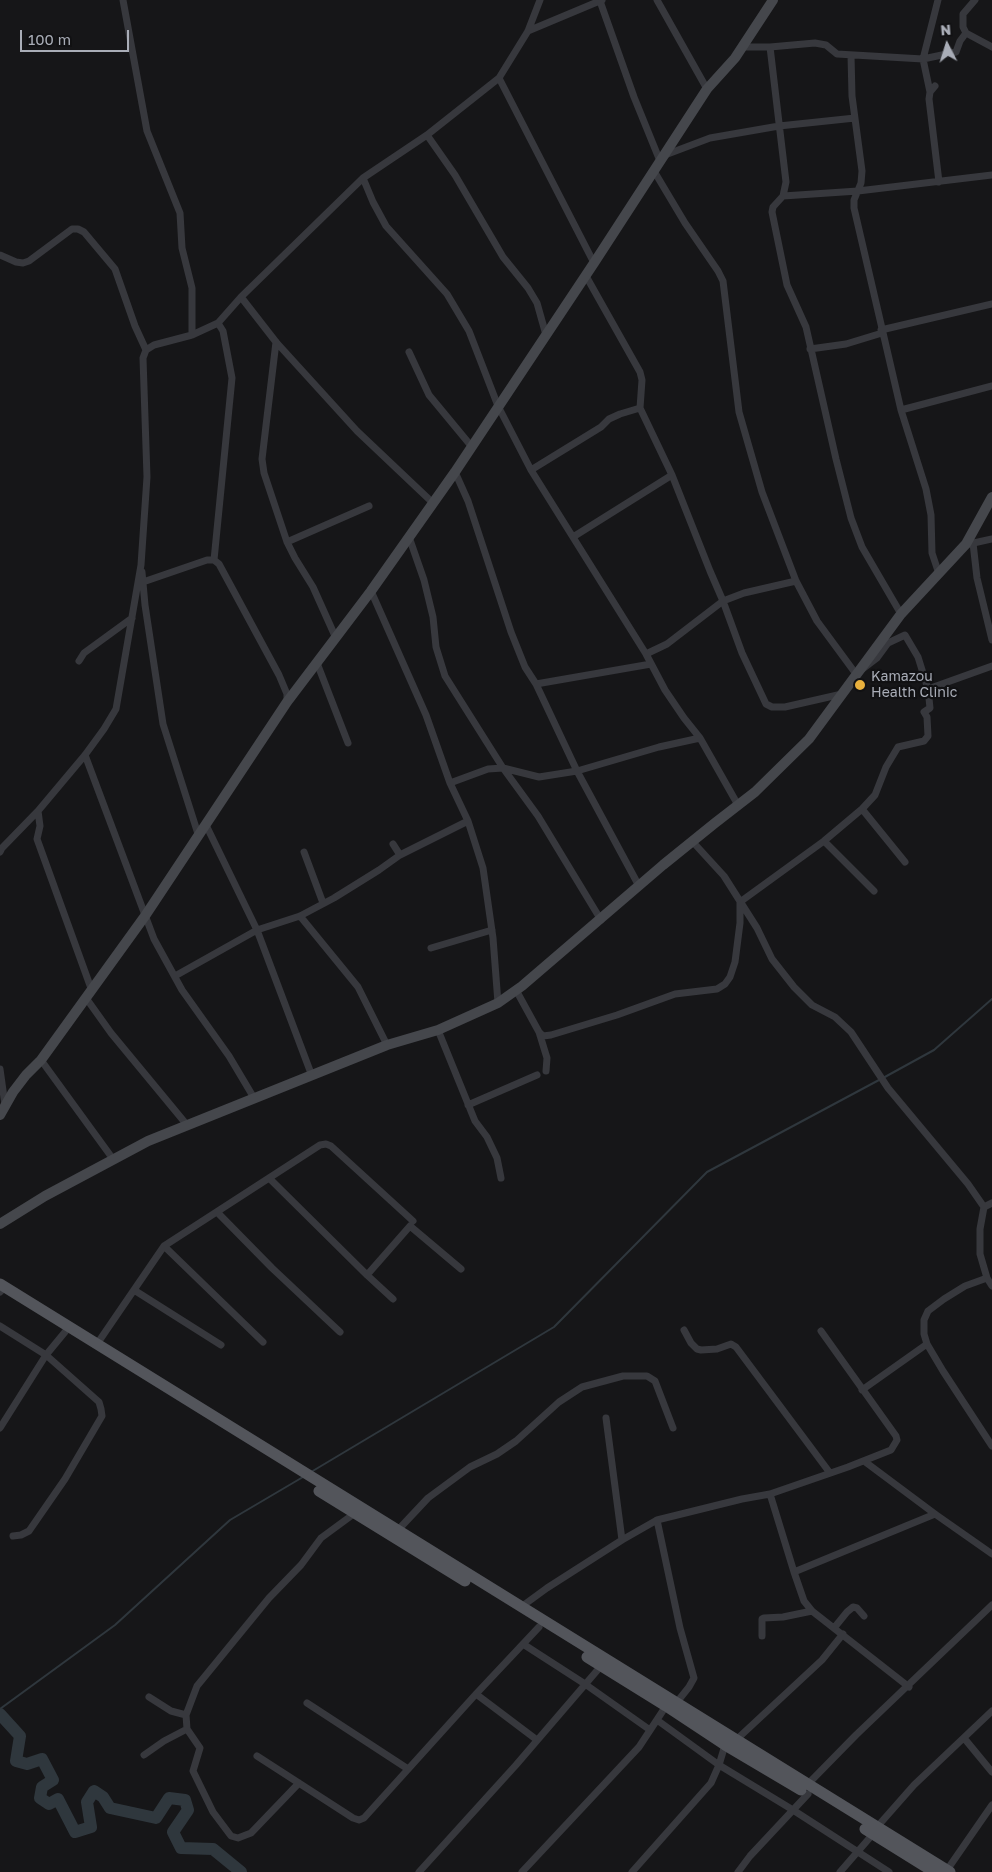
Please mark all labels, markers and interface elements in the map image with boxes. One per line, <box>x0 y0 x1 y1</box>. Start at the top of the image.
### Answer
scale bar <box>22 20 131 52</box>
north arrow <box>922 20 972 70</box>
text: N <box>940 21 952 38</box>
text: 100 m <box>28 30 71 48</box>
place label: Kamazou Health Clinic <box>871 669 957 702</box>
marker: Kamazou Health Clinic <box>853 678 867 692</box>

